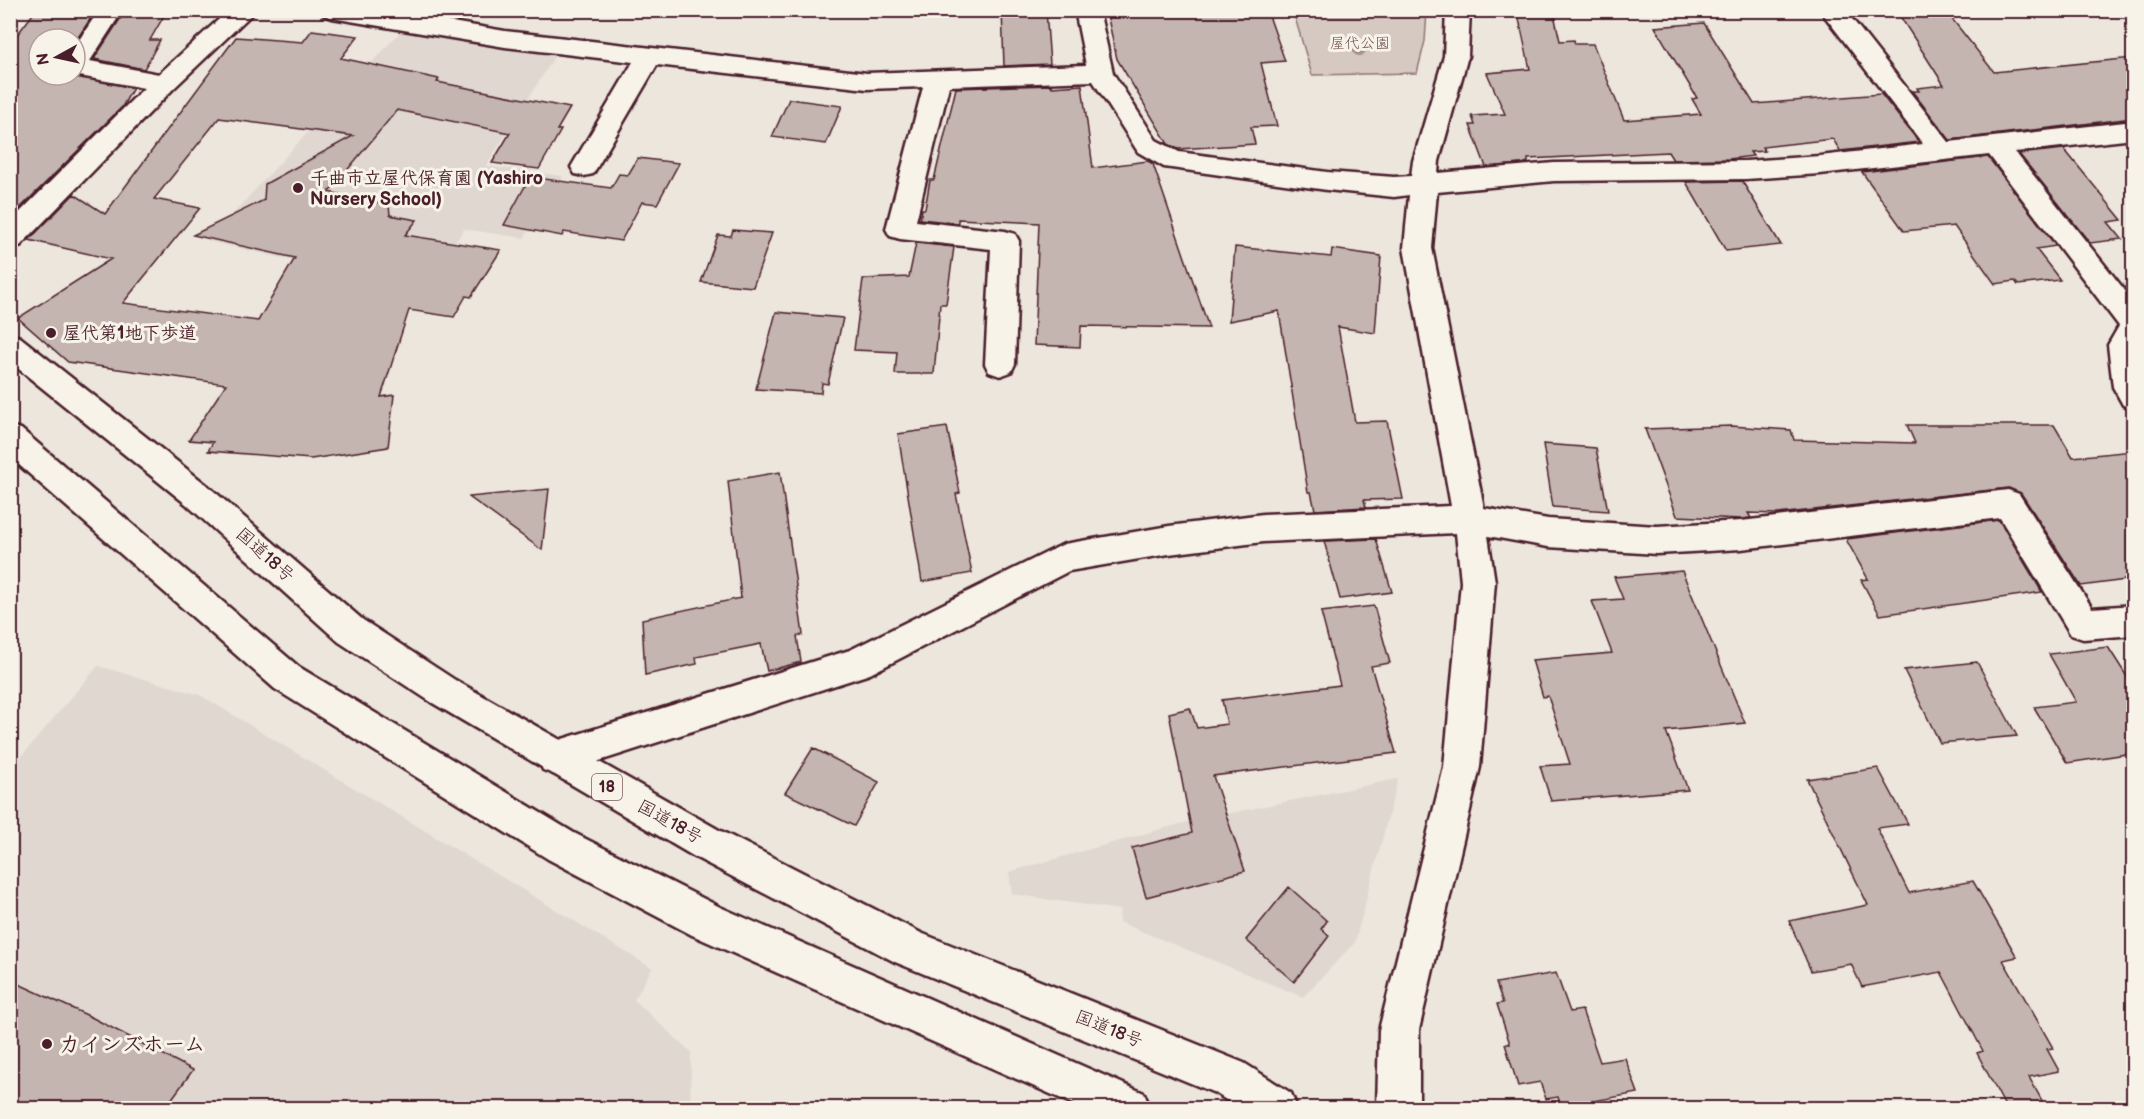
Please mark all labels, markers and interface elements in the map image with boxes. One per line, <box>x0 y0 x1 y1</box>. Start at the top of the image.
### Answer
north arrow <box>27 27 87 87</box>
park label: 屋代公園 <box>1330 34 1390 53</box>
text: N <box>33 52 54 66</box>
place label: 千曲市立屋代保育園 (Yashiro Nursery School) <box>310 168 543 210</box>
marker: 千曲市立屋代保育園 (Yashiro Nursery School) <box>291 181 305 195</box>
place label: 屋代第1地下歩道 <box>63 323 197 344</box>
marker: 屋代第1地下歩道 <box>44 326 58 340</box>
street label: 国道18号 <box>231 523 299 587</box>
road number: 18 <box>592 774 622 800</box>
street label: 国道18号 <box>634 795 706 849</box>
street label: 国道18号 <box>1072 1006 1146 1052</box>
place label: カインズホーム <box>59 1032 205 1057</box>
marker: カインズホーム <box>40 1037 54 1051</box>

